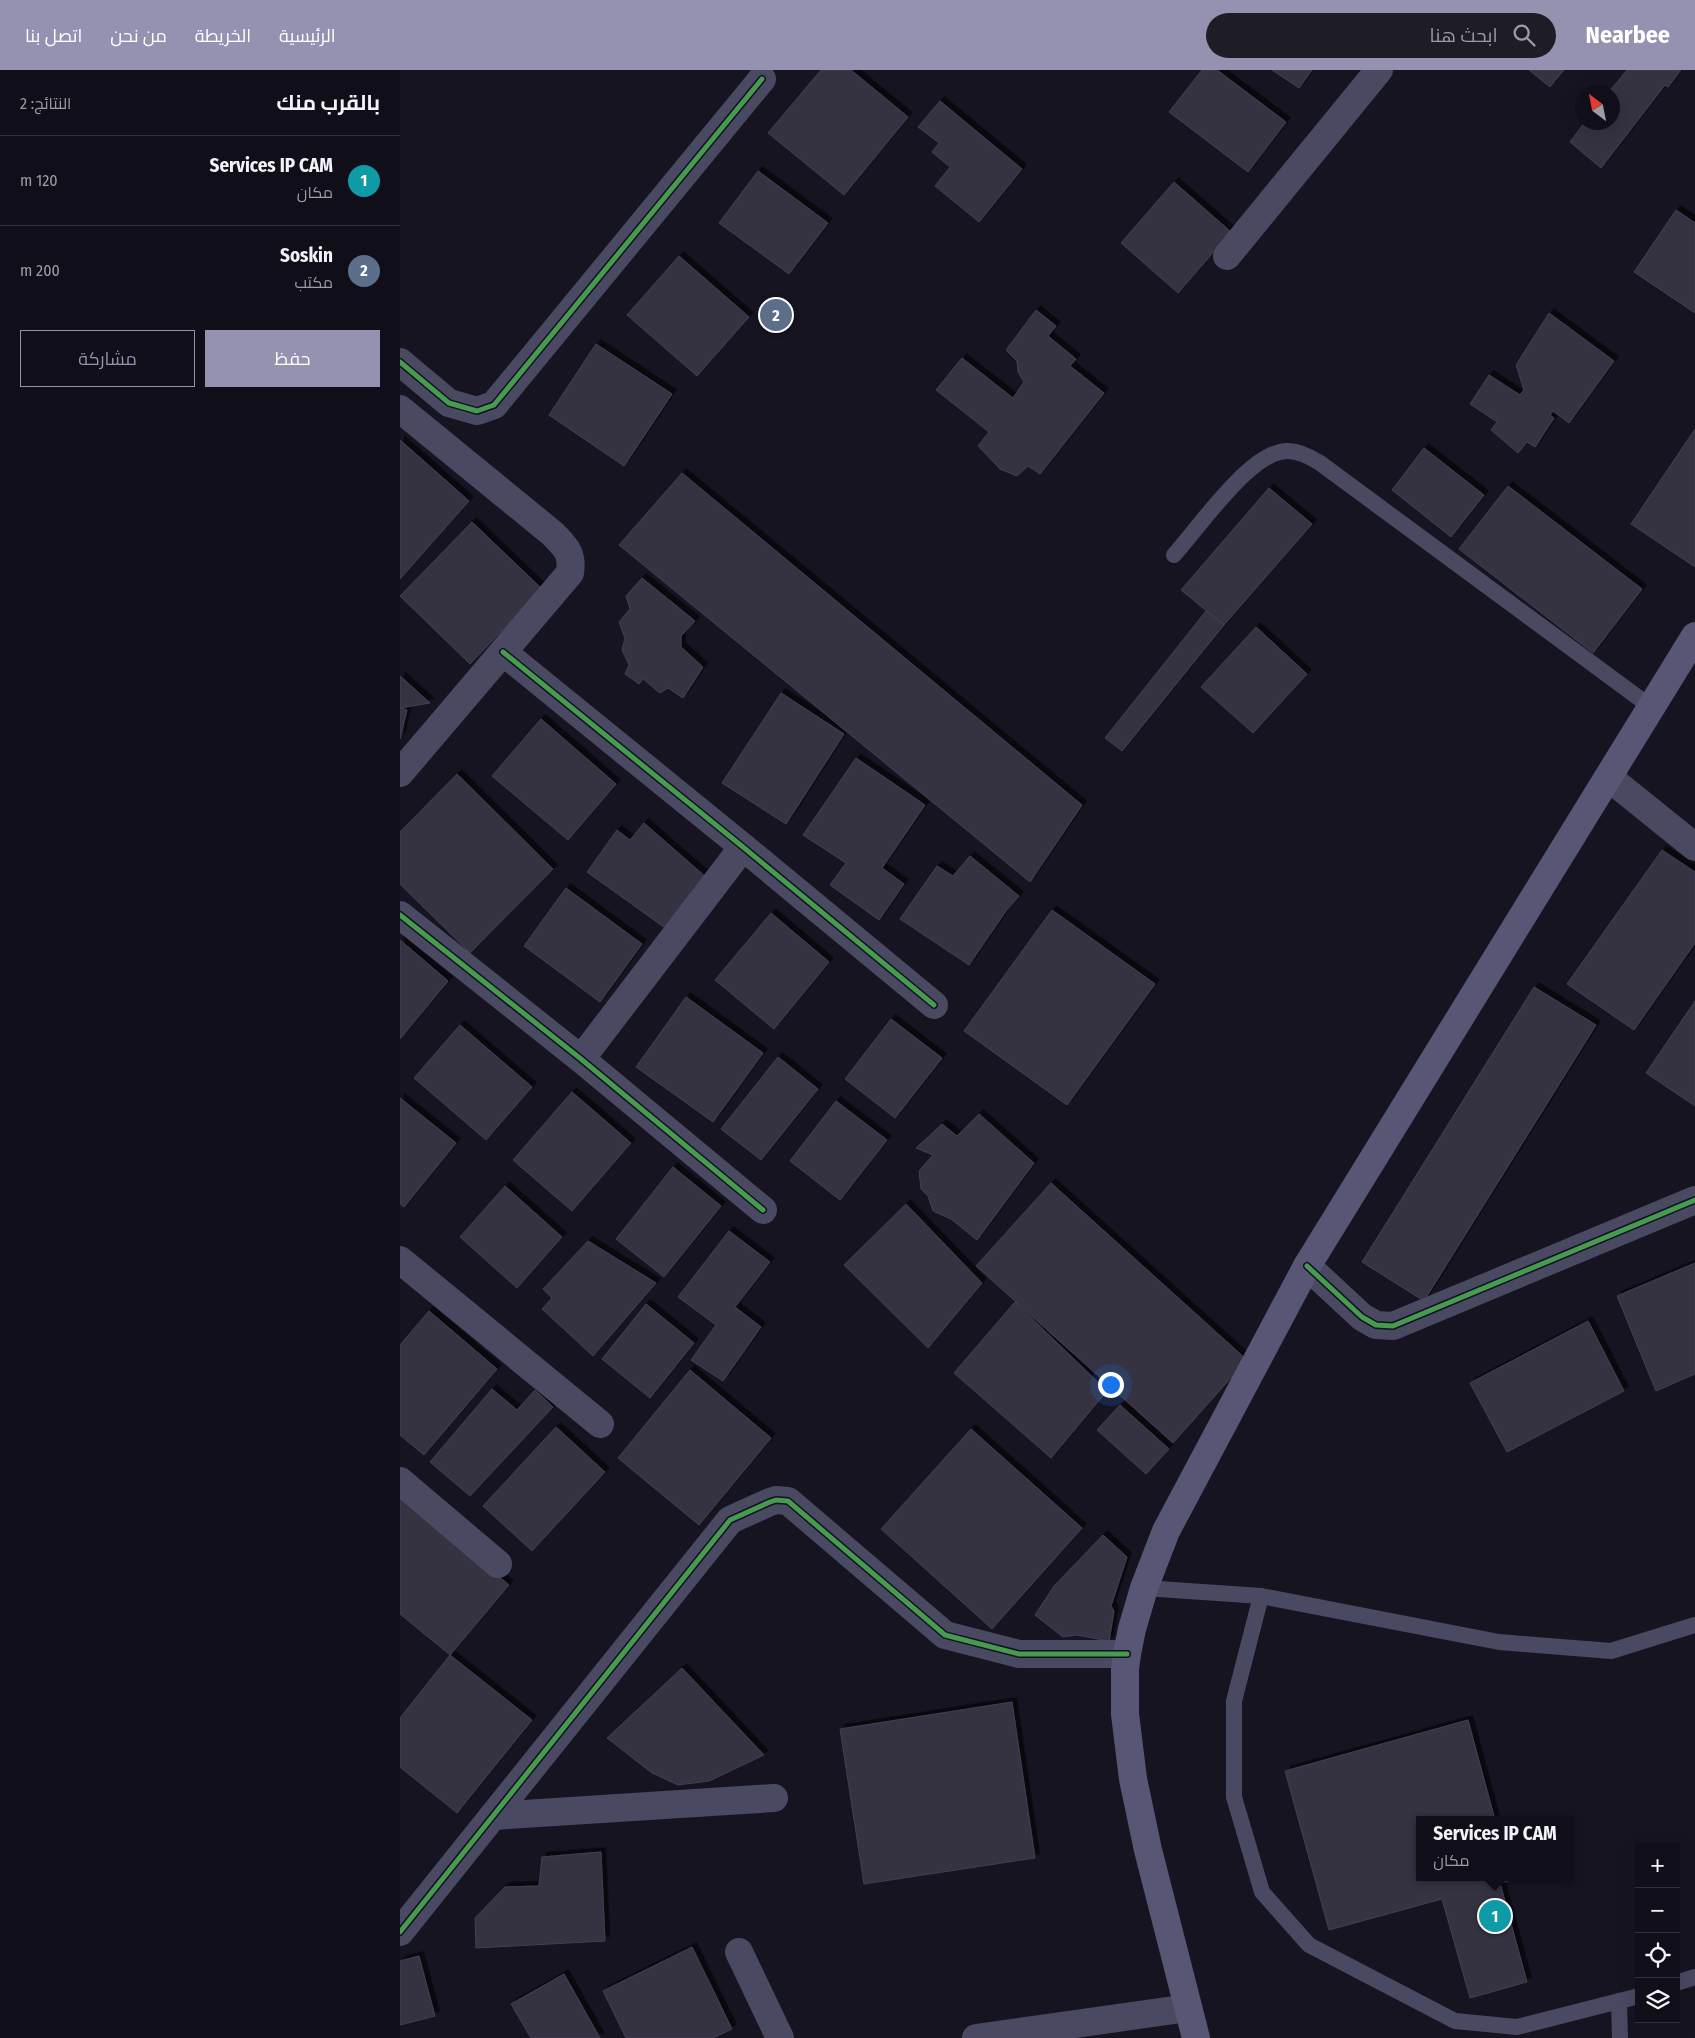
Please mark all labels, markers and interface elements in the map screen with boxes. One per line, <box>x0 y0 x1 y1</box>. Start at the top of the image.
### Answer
search box <box>1206 13 1556 58</box>
icon: search <box>1510 21 1538 49</box>
text: Nearbee <box>1586 21 1670 49</box>
text: ابحث هنا <box>1430 24 1498 47</box>
text: اتصل بنا <box>25 25 82 47</box>
text: من نحن <box>110 25 167 47</box>
text: الخريطة <box>195 25 251 47</box>
text: الرئيسية <box>279 25 336 47</box>
north arrow <box>1575 85 1620 130</box>
text: بالقرب منك <box>277 90 380 116</box>
text: النتائج: 2 <box>20 94 71 113</box>
text: Services IP CAM <box>210 154 333 177</box>
text: 120 m <box>20 171 58 190</box>
text: 1 <box>361 171 367 190</box>
text: مكان <box>297 183 333 202</box>
text: Soskin <box>280 244 333 267</box>
text: 200 m <box>20 261 60 280</box>
text: 2 <box>360 261 368 280</box>
text: مكتب <box>294 273 333 292</box>
pin: 2 <box>760 296 792 334</box>
button: مشاركة <box>20 330 195 387</box>
button: حفظ <box>205 330 380 387</box>
your location <box>1098 1372 1124 1398</box>
popup <box>1416 1816 1574 1881</box>
text: Services IP CAM <box>1433 1822 1557 1845</box>
map controls <box>1635 1843 1680 2023</box>
button: + <box>1635 1843 1680 1888</box>
text: مكان <box>1433 1851 1469 1870</box>
button: − <box>1635 1888 1680 1933</box>
pin: 1 <box>1479 1897 1511 1935</box>
button: locate <box>1635 1933 1680 1978</box>
button: layers <box>1635 1978 1680 2023</box>

